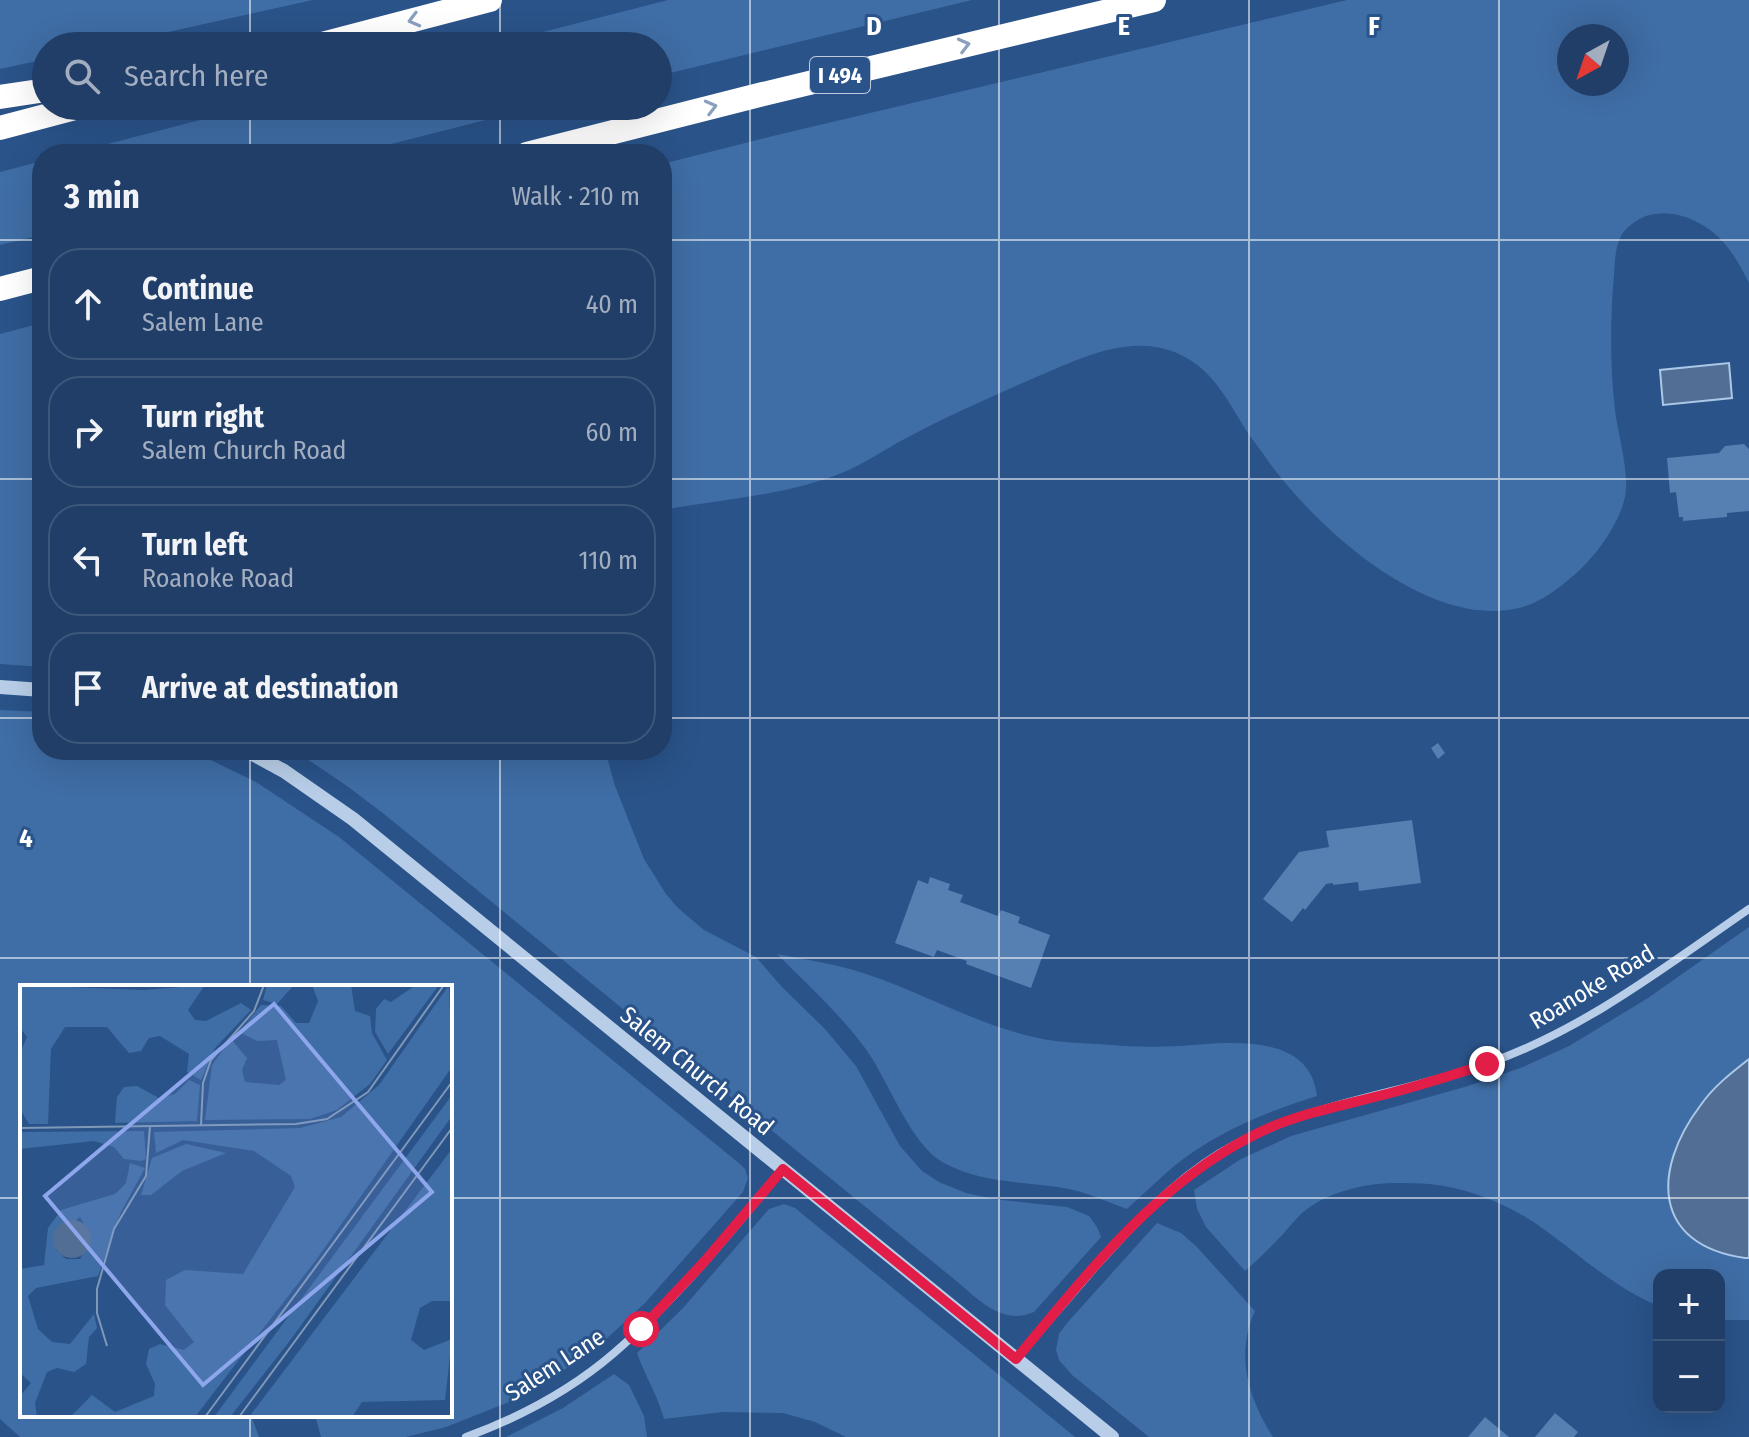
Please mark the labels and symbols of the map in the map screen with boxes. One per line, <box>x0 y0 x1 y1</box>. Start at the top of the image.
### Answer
one-way arrow <box>408 10 422 27</box>
text: D <box>866 11 882 42</box>
text: E <box>1118 11 1130 42</box>
text: F <box>1368 11 1380 42</box>
north arrow <box>1557 24 1629 96</box>
one-way arrow <box>957 37 970 54</box>
road number: I 494 <box>810 57 870 93</box>
one-way arrow <box>704 99 718 116</box>
text: 4 <box>19 823 33 854</box>
street label: Roanoke Road <box>1525 939 1659 1035</box>
inset map <box>20 985 452 1417</box>
street label: Salem Church Road <box>615 1001 779 1141</box>
route end <box>1469 1046 1505 1082</box>
route start <box>623 1311 659 1347</box>
street label: Salem Lane <box>500 1323 610 1407</box>

